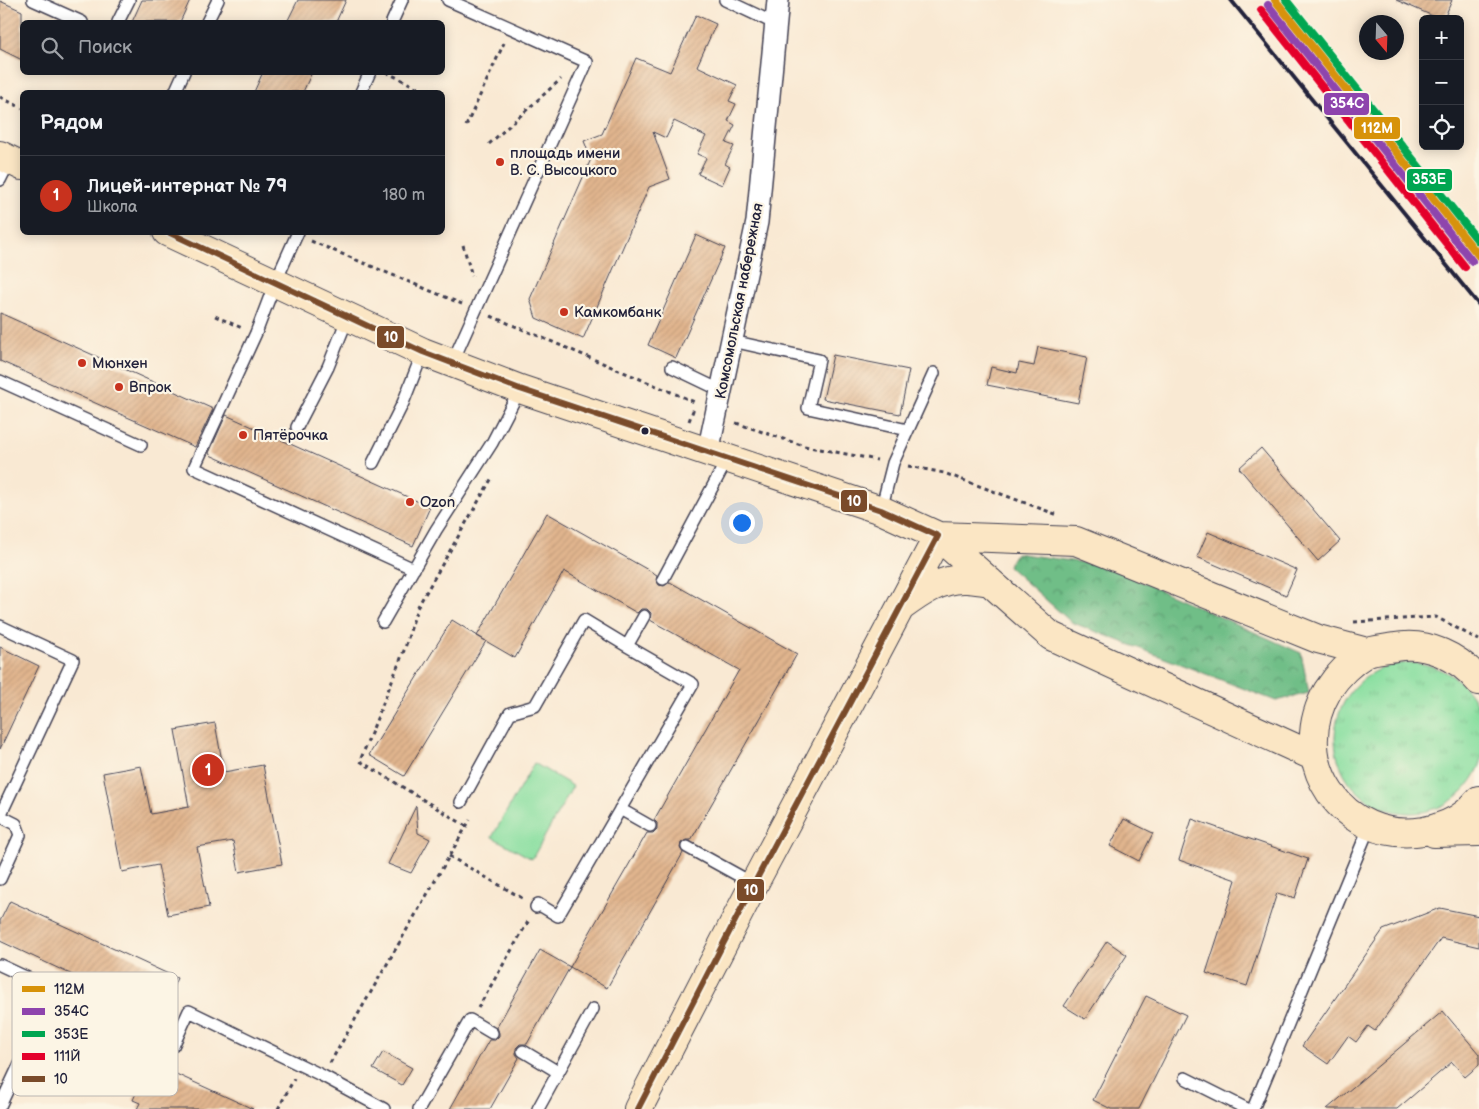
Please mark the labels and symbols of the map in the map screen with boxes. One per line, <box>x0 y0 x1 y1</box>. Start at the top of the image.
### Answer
north arrow <box>1359 15 1404 60</box>
line badge: 354С <box>1323 92 1370 116</box>
text: 354С <box>1330 95 1364 112</box>
line badge: 112М <box>1353 116 1401 140</box>
text: 112М <box>1361 120 1393 137</box>
place label: площадь имени В. С. Высоцкого <box>510 144 620 180</box>
marker: площадь имени В. С. Высоцкого <box>494 156 506 168</box>
line badge: 353Е <box>1406 168 1453 192</box>
text: 353Е <box>1412 171 1446 188</box>
street label: Комсомольская набережная <box>711 201 768 401</box>
place label: Камкомбанк <box>574 303 661 322</box>
marker: Камкомбанк <box>558 306 570 318</box>
line badge: 10 <box>376 325 405 349</box>
text: 10 <box>384 329 399 346</box>
place label: Мюнхен <box>92 354 148 373</box>
marker: Мюнхен <box>76 357 88 369</box>
place label: Впрок <box>129 378 172 397</box>
marker: Впрок <box>113 381 125 393</box>
place label: Пятёрочка <box>253 426 328 445</box>
unlabelled marker <box>640 426 650 436</box>
marker: Пятёрочка <box>237 429 249 441</box>
line badge: 10 <box>840 489 868 513</box>
place label: Ozon <box>420 493 455 512</box>
text: 10 <box>847 493 862 510</box>
marker: Ozon <box>404 496 416 508</box>
your location <box>729 510 755 536</box>
pin: 1 <box>192 751 224 789</box>
line badge: 10 <box>736 878 765 902</box>
text: 10 <box>744 882 759 899</box>
legend <box>12 972 178 1096</box>
text: 112М <box>54 981 85 998</box>
text: 354С <box>54 1003 89 1020</box>
text: 353Е <box>54 1026 88 1043</box>
text: 111Й <box>54 1048 81 1065</box>
text: 10 <box>54 1071 68 1088</box>

